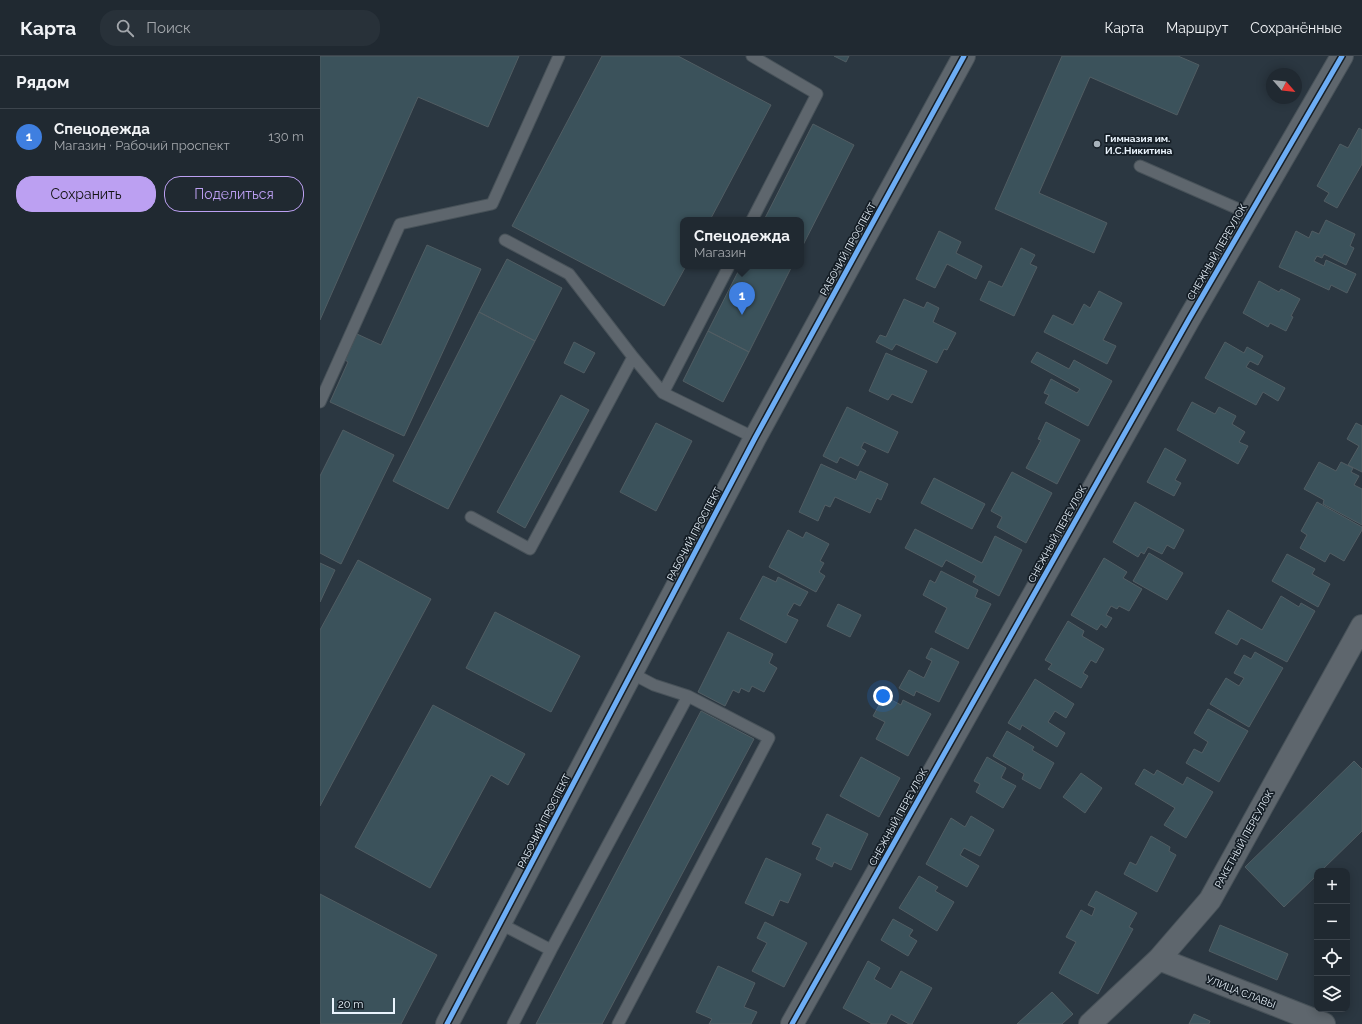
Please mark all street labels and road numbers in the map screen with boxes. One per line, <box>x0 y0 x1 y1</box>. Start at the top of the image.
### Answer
street label: РАБОЧИЙ ПРОСПЕКТ <box>818 201 878 297</box>
street label: СНЕЖНЫЙ ПЕРЕУЛОК <box>1185 201 1249 302</box>
street label: СНЕЖНЫЙ ПЕРЕУЛОК <box>1026 483 1089 584</box>
street label: РАБОЧИЙ ПРОСПЕКТ <box>665 485 723 583</box>
street label: СНЕЖНЫЙ ПЕРЕУЛОК <box>867 766 930 867</box>
street label: РАБОЧИЙ ПРОСПЕКТ <box>515 772 573 870</box>
street label: РАКЕТНЫЙ ПЕРЕУЛОК <box>1213 788 1276 890</box>
street label: УЛИЦА СЛАВЫ <box>1205 974 1277 1010</box>

